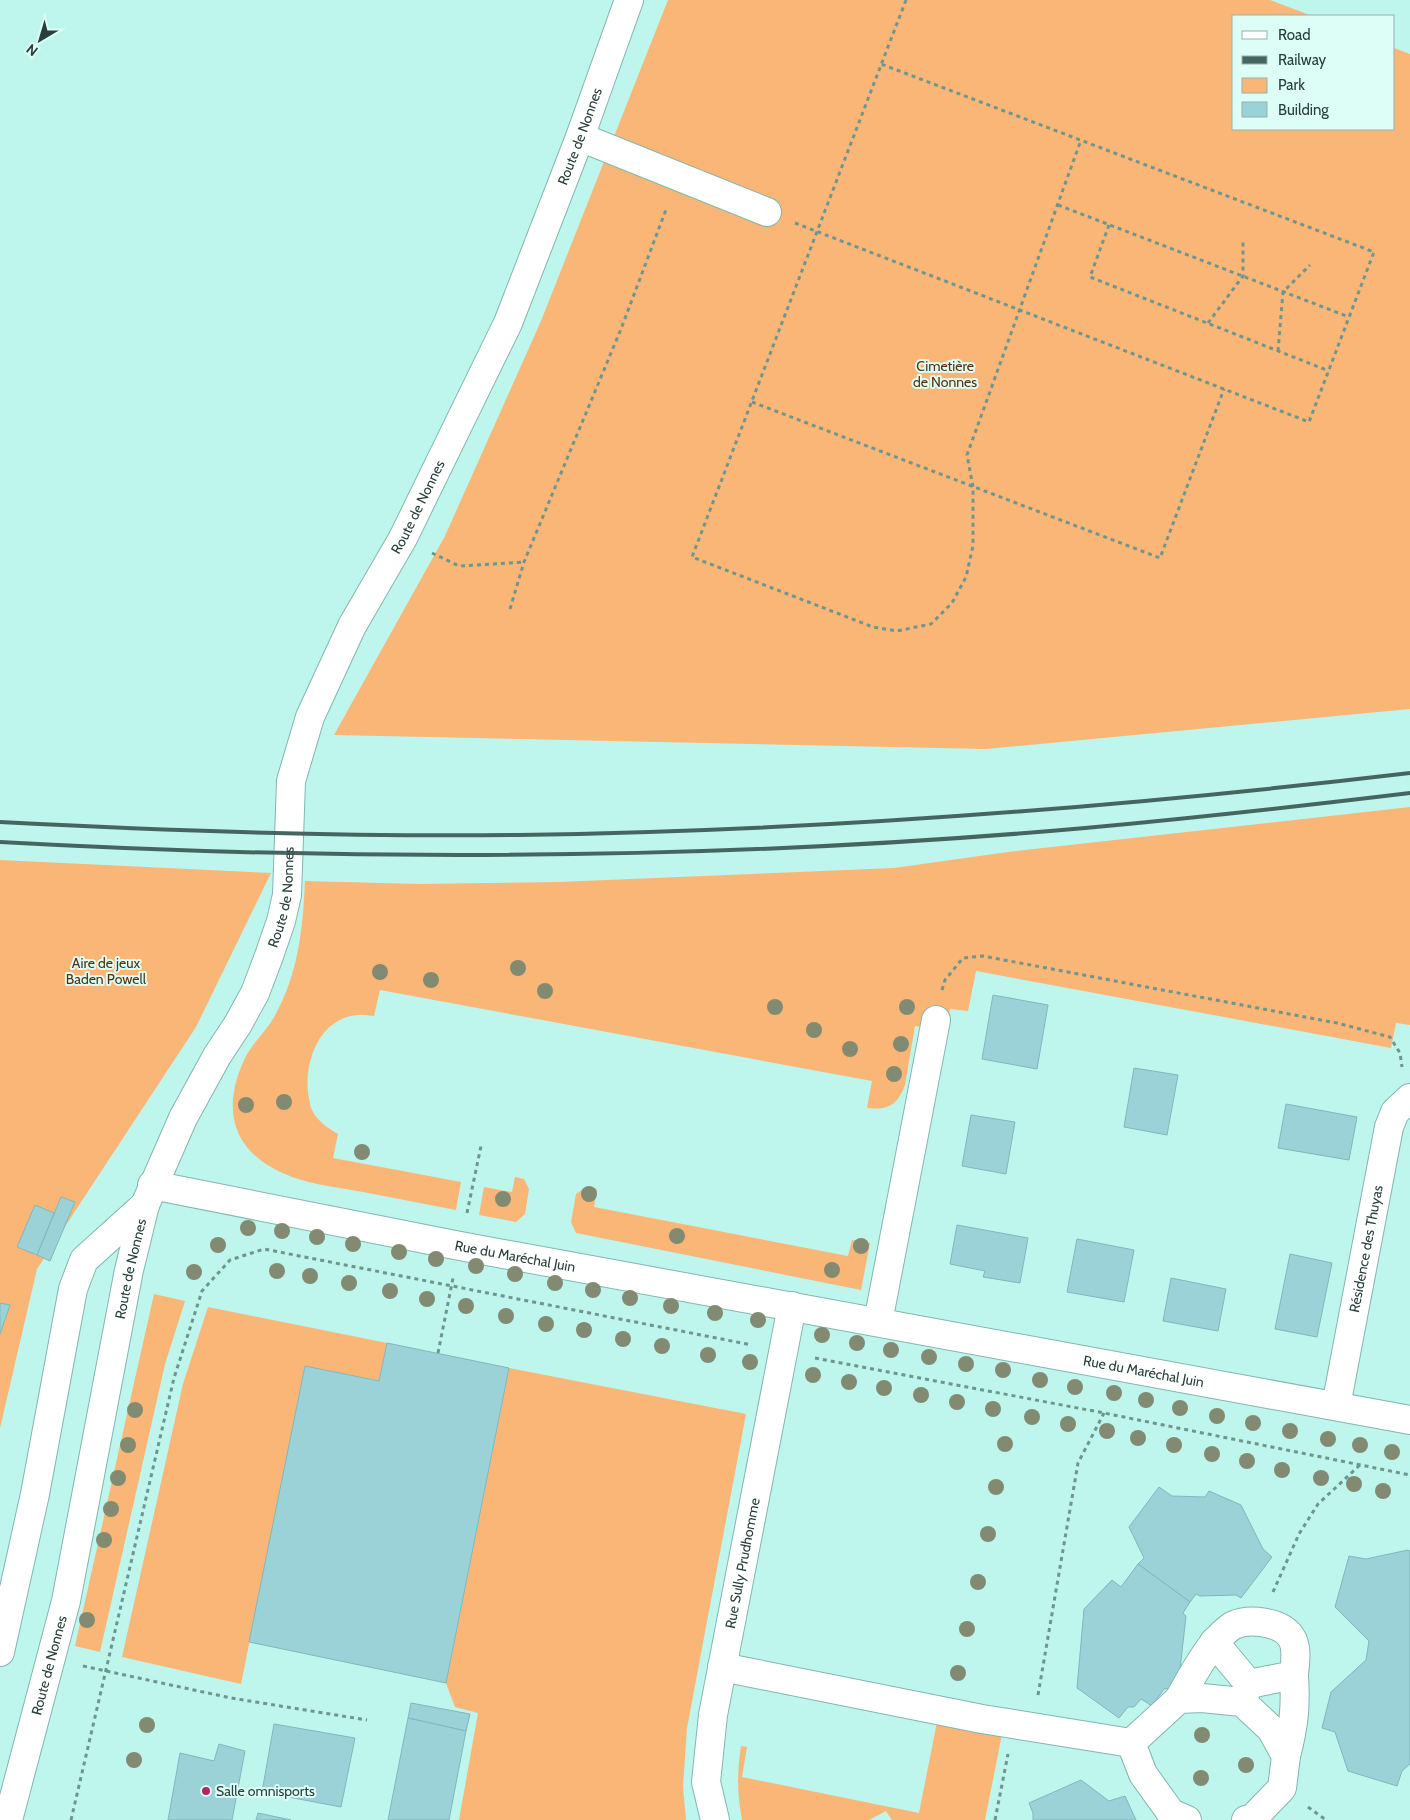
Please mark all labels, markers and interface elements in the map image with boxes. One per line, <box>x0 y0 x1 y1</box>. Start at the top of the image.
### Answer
north arrow <box>15 15 65 65</box>
legend <box>1232 15 1395 130</box>
text: Road <box>1278 26 1311 44</box>
text: N <box>23 40 41 60</box>
text: Railway <box>1278 51 1327 69</box>
text: Park <box>1278 76 1305 94</box>
street label: Route de Nonnes <box>553 85 606 187</box>
text: Building <box>1278 101 1329 119</box>
park label: Cimetière de Nonnes <box>913 357 977 391</box>
street label: Route de Nonnes <box>387 457 449 557</box>
street label: Route de Nonnes <box>264 846 298 950</box>
park label: Aire de jeux Baden Powell <box>66 954 147 988</box>
street label: Résidence des Thuyas <box>1345 1183 1387 1314</box>
street label: Route de Nonnes <box>111 1216 150 1320</box>
street label: Rue du Maréchal Juin <box>453 1236 577 1276</box>
street label: Rue du Maréchal Juin <box>1082 1351 1206 1391</box>
street label: Rue Sully Prudhomme <box>721 1496 764 1630</box>
street label: Route de Nonnes <box>27 1613 71 1717</box>
place label: Salle omnisports <box>216 1782 315 1800</box>
marker: Salle omnisports <box>200 1785 212 1797</box>

